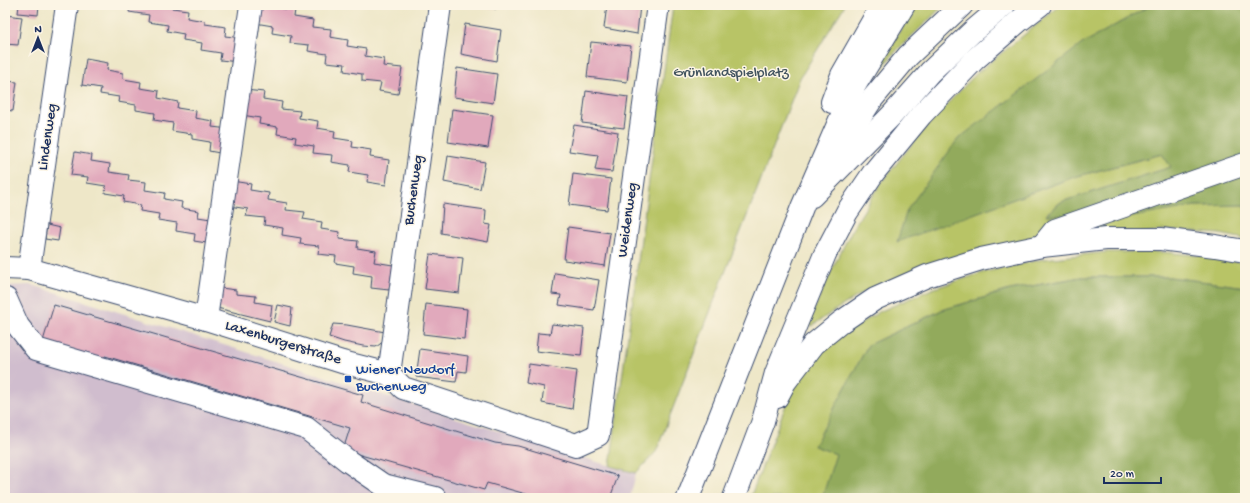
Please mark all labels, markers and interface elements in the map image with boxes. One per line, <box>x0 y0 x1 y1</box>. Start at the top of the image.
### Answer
north arrow <box>18 18 58 58</box>
text: N <box>34 24 42 36</box>
park label: Grünlandspielplatz <box>673 64 789 82</box>
street label: Lindenweg <box>34 102 62 172</box>
street label: Buchenweg <box>400 154 428 227</box>
street label: Weidenweg <box>614 181 642 259</box>
street label: Laxenburgerstraße <box>223 317 344 369</box>
place label: Wiener Neudorf Buchenweg <box>355 361 456 396</box>
marker: Wiener Neudorf Buchenweg <box>343 374 353 384</box>
scale bar <box>1104 459 1161 485</box>
text: 20 m <box>1110 468 1135 482</box>

